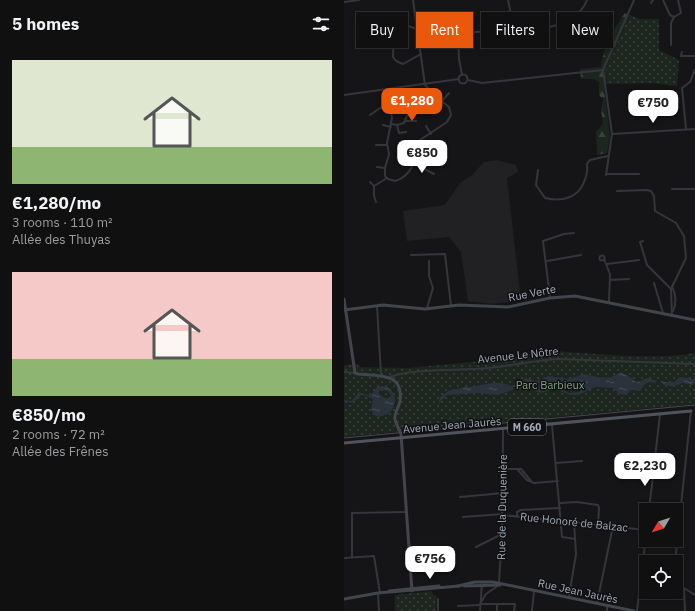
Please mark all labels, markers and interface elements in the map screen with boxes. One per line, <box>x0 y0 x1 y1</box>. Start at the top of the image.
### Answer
chip: Buy <box>356 12 408 48</box>
chip: Rent <box>416 12 473 48</box>
chip: Filters <box>481 12 549 48</box>
chip: New <box>557 12 613 48</box>
text: 5 homes <box>12 13 79 35</box>
icon: filters <box>310 13 332 35</box>
icon: home <box>136 86 208 158</box>
pin: €1,280 <box>379 88 445 122</box>
pin: €750 <box>629 90 677 124</box>
text: €1,280 <box>390 92 434 109</box>
text: €750 <box>637 94 669 111</box>
pin: €850 <box>398 140 446 174</box>
text: €850 <box>406 144 438 161</box>
text: €1,280/mo <box>12 192 101 214</box>
text: 3 rooms · 110 m² <box>12 214 113 231</box>
text: Allée des Thuyas <box>12 231 111 248</box>
street label: Rue Verte <box>507 282 557 304</box>
icon: home <box>136 298 208 370</box>
street label: Avenue Le Nôtre <box>477 344 559 366</box>
park label: Parc Barbieux <box>516 378 585 392</box>
text: €850/mo <box>12 404 86 426</box>
street label: Avenue Jean Jaurès <box>402 414 502 436</box>
road number: M 660 <box>508 419 546 435</box>
text: 2 rooms · 72 m² <box>12 426 105 443</box>
text: Allée des Frênes <box>12 443 108 460</box>
pin: €2,230 <box>612 453 678 487</box>
street label: Rue de la Duquenière <box>494 454 510 560</box>
text: €2,230 <box>623 457 667 474</box>
north arrow <box>639 503 683 547</box>
map controls <box>639 503 683 599</box>
street label: Rue Honoré de Balzac <box>519 509 629 535</box>
pin: €756 <box>406 546 454 580</box>
text: €756 <box>414 550 446 567</box>
button: locate <box>639 555 683 599</box>
street label: Rue Jean Jaurès <box>537 576 619 606</box>

